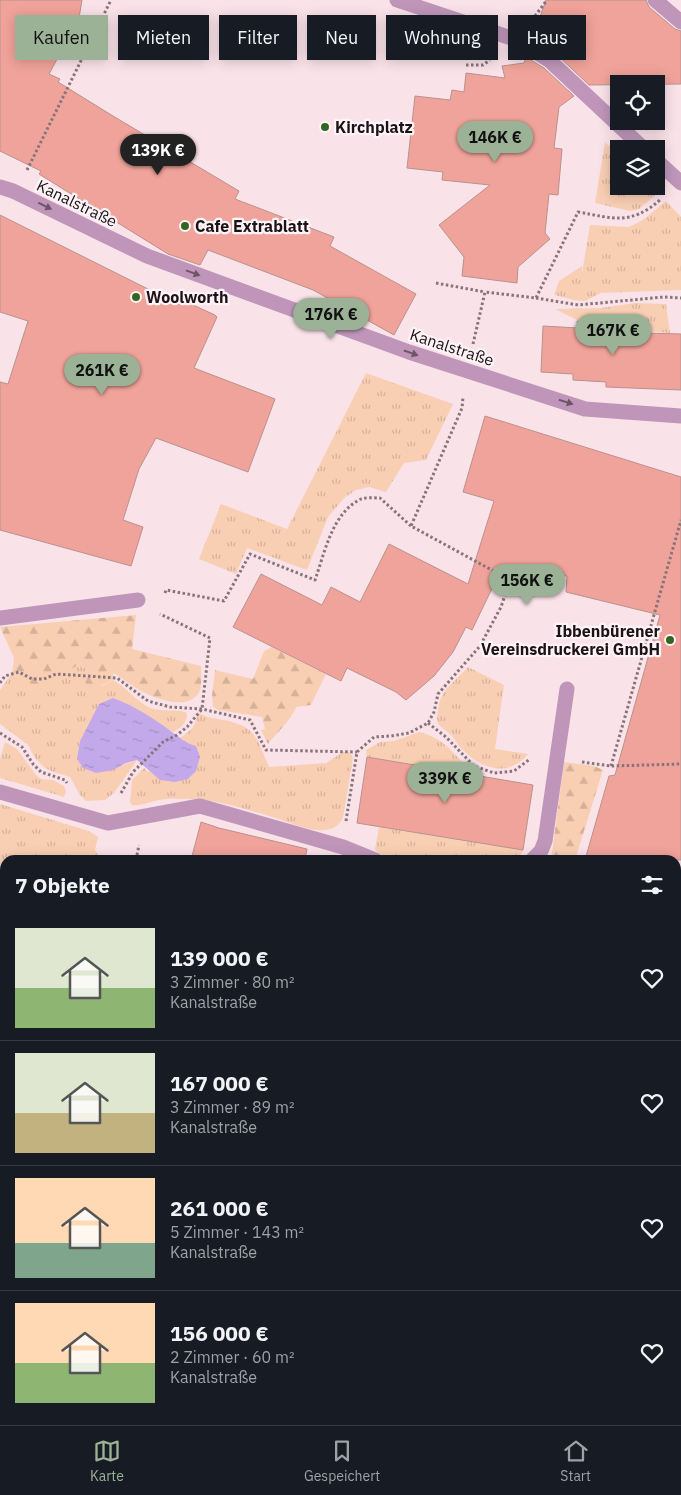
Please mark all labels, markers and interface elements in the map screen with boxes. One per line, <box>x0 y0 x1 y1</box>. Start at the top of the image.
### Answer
chip: Kaufen <box>15 15 108 60</box>
chip: Mieten <box>118 15 209 60</box>
chip: Filter <box>219 15 297 60</box>
chip: Neu <box>307 15 376 60</box>
chip: Wohnung <box>386 15 498 60</box>
chip: Haus <box>508 15 586 60</box>
map controls <box>610 75 665 195</box>
button: locate <box>610 75 665 130</box>
place label: Kirchplatz <box>335 117 413 137</box>
pin: 146K € <box>454 120 536 163</box>
marker: Kirchplatz <box>319 121 331 133</box>
text: 146K € <box>468 127 522 147</box>
pin: 139K € <box>117 134 199 176</box>
text: 139K € <box>131 140 185 160</box>
button: layers <box>610 140 665 195</box>
street label: Kanalstraße <box>33 175 121 231</box>
one-way arrow <box>38 203 52 211</box>
place label: Cafe Extrablatt <box>195 216 309 236</box>
marker: Cafe Extrablatt <box>179 220 191 232</box>
one-way arrow <box>186 269 201 277</box>
place label: Woolworth <box>146 287 229 307</box>
marker: Woolworth <box>130 291 142 303</box>
pin: 176K € <box>290 298 372 340</box>
text: 176K € <box>304 304 358 324</box>
pin: 167K € <box>572 314 654 356</box>
text: 167K € <box>586 320 640 340</box>
street label: Kanalstraße <box>407 324 497 370</box>
one-way arrow <box>404 349 419 357</box>
pin: 261K € <box>61 354 143 396</box>
text: 261K € <box>75 360 129 380</box>
one-way arrow <box>558 399 573 407</box>
pin: 156K € <box>486 564 568 606</box>
text: 156K € <box>500 570 554 590</box>
place label: Ibbenbürener Vereinsdruckerei GmbH <box>481 621 661 659</box>
marker: Ibbenbürener Vereinsdruckerei GmbH <box>664 634 676 646</box>
pin: 339K € <box>404 762 486 804</box>
text: 339K € <box>418 768 472 788</box>
text: 7 Objekte <box>15 871 110 899</box>
icon: filters <box>638 871 666 899</box>
text: 139 000 € <box>170 944 269 972</box>
icon: home <box>55 948 115 1008</box>
icon: heart <box>638 964 666 992</box>
text: 3 Zimmer · 80 m² <box>170 972 295 992</box>
text: Kanalstraße <box>170 992 257 1012</box>
text: 167 000 € <box>170 1069 269 1097</box>
icon: home <box>55 1073 115 1133</box>
icon: heart <box>638 1089 666 1117</box>
text: 3 Zimmer · 89 m² <box>170 1097 295 1117</box>
text: Kanalstraße <box>170 1117 257 1137</box>
text: 261 000 € <box>170 1194 269 1222</box>
icon: home <box>55 1198 115 1258</box>
icon: heart <box>638 1214 666 1242</box>
text: 5 Zimmer · 143 m² <box>170 1222 304 1242</box>
text: Kanalstraße <box>170 1242 257 1262</box>
text: 156 000 € <box>170 1319 269 1347</box>
icon: home <box>55 1323 115 1383</box>
icon: heart <box>638 1339 666 1367</box>
text: 2 Zimmer · 60 m² <box>170 1347 295 1367</box>
text: Kanalstraße <box>170 1367 257 1387</box>
tab: Karte <box>90 1437 124 1485</box>
tab: Gespeichert <box>304 1437 380 1485</box>
tab: Start <box>560 1437 591 1485</box>

